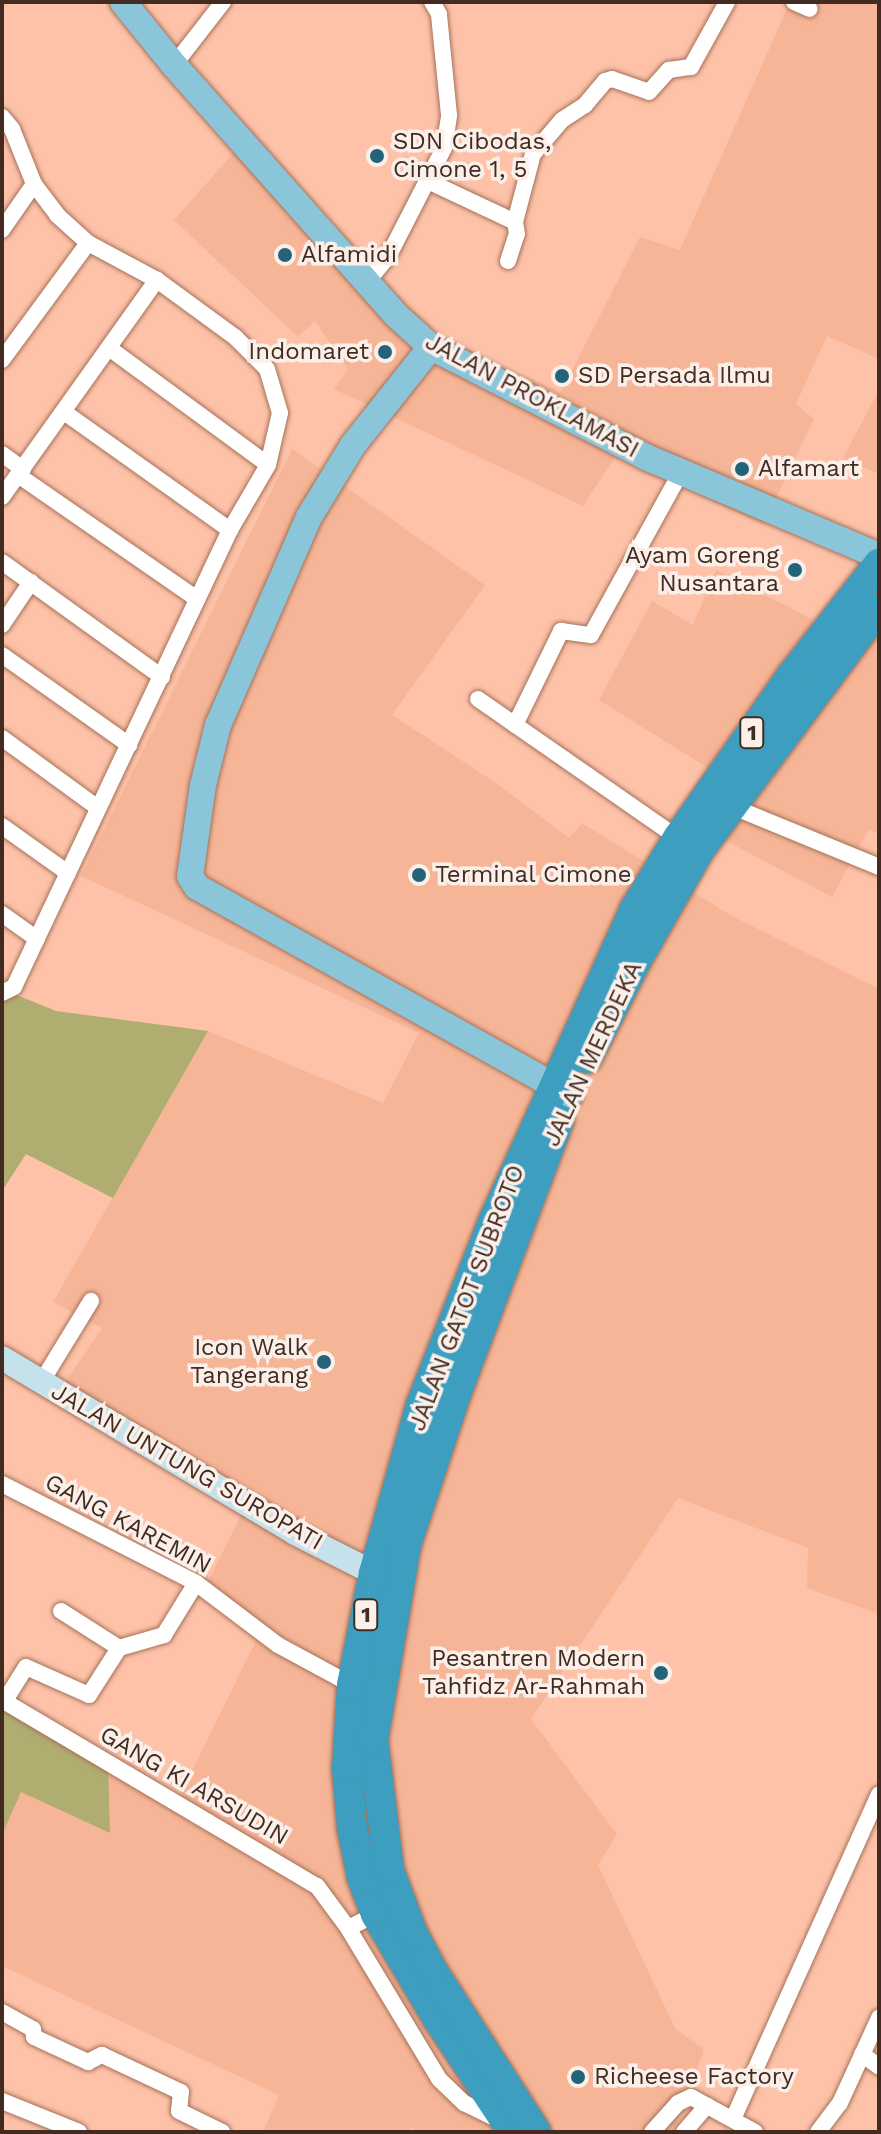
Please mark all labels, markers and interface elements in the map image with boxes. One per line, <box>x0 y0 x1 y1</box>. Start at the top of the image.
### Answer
place label: SDN Cibodas, Cimone 1, 5 <box>393 128 551 184</box>
marker: SDN Cibodas, Cimone 1, 5 <box>368 147 386 165</box>
place label: Alfamidi <box>301 241 397 269</box>
marker: Alfamidi <box>276 246 294 264</box>
street label: JALAN PROKLAMASI <box>420 327 644 465</box>
place label: Indomaret <box>248 338 369 366</box>
marker: Indomaret <box>376 343 394 361</box>
place label: SD Persada Ilmu <box>578 362 771 390</box>
marker: SD Persada Ilmu <box>553 367 571 385</box>
place label: Alfamart <box>758 455 859 483</box>
marker: Alfamart <box>733 460 751 478</box>
place label: Ayam Goreng Nusantara <box>625 542 779 598</box>
marker: Ayam Goreng Nusantara <box>786 561 804 579</box>
road number: 1 <box>738 715 766 751</box>
place label: Terminal Cimone <box>435 861 633 889</box>
marker: Terminal Cimone <box>410 866 428 884</box>
street label: JALAN MERDEKA <box>538 957 648 1151</box>
street label: JALAN GATOT SUBROTO <box>403 1161 531 1435</box>
place label: Icon Walk Tangerang <box>190 1334 308 1390</box>
marker: Icon Walk Tangerang <box>315 1353 333 1371</box>
street label: JALAN UNTUNG SUROPATI <box>46 1377 328 1557</box>
street label: GANG KAREMIN <box>40 1468 216 1580</box>
road number: 1 <box>352 1597 380 1633</box>
place label: Pesantren Modern Tahfidz Ar-Rahmah <box>421 1645 645 1701</box>
marker: Pesantren Modern Tahfidz Ar-Rahmah <box>652 1664 670 1682</box>
street label: GANG KI ARSUDIN <box>94 1720 294 1852</box>
place label: Richeese Factory <box>594 2063 794 2091</box>
marker: Richeese Factory <box>569 2068 587 2086</box>

